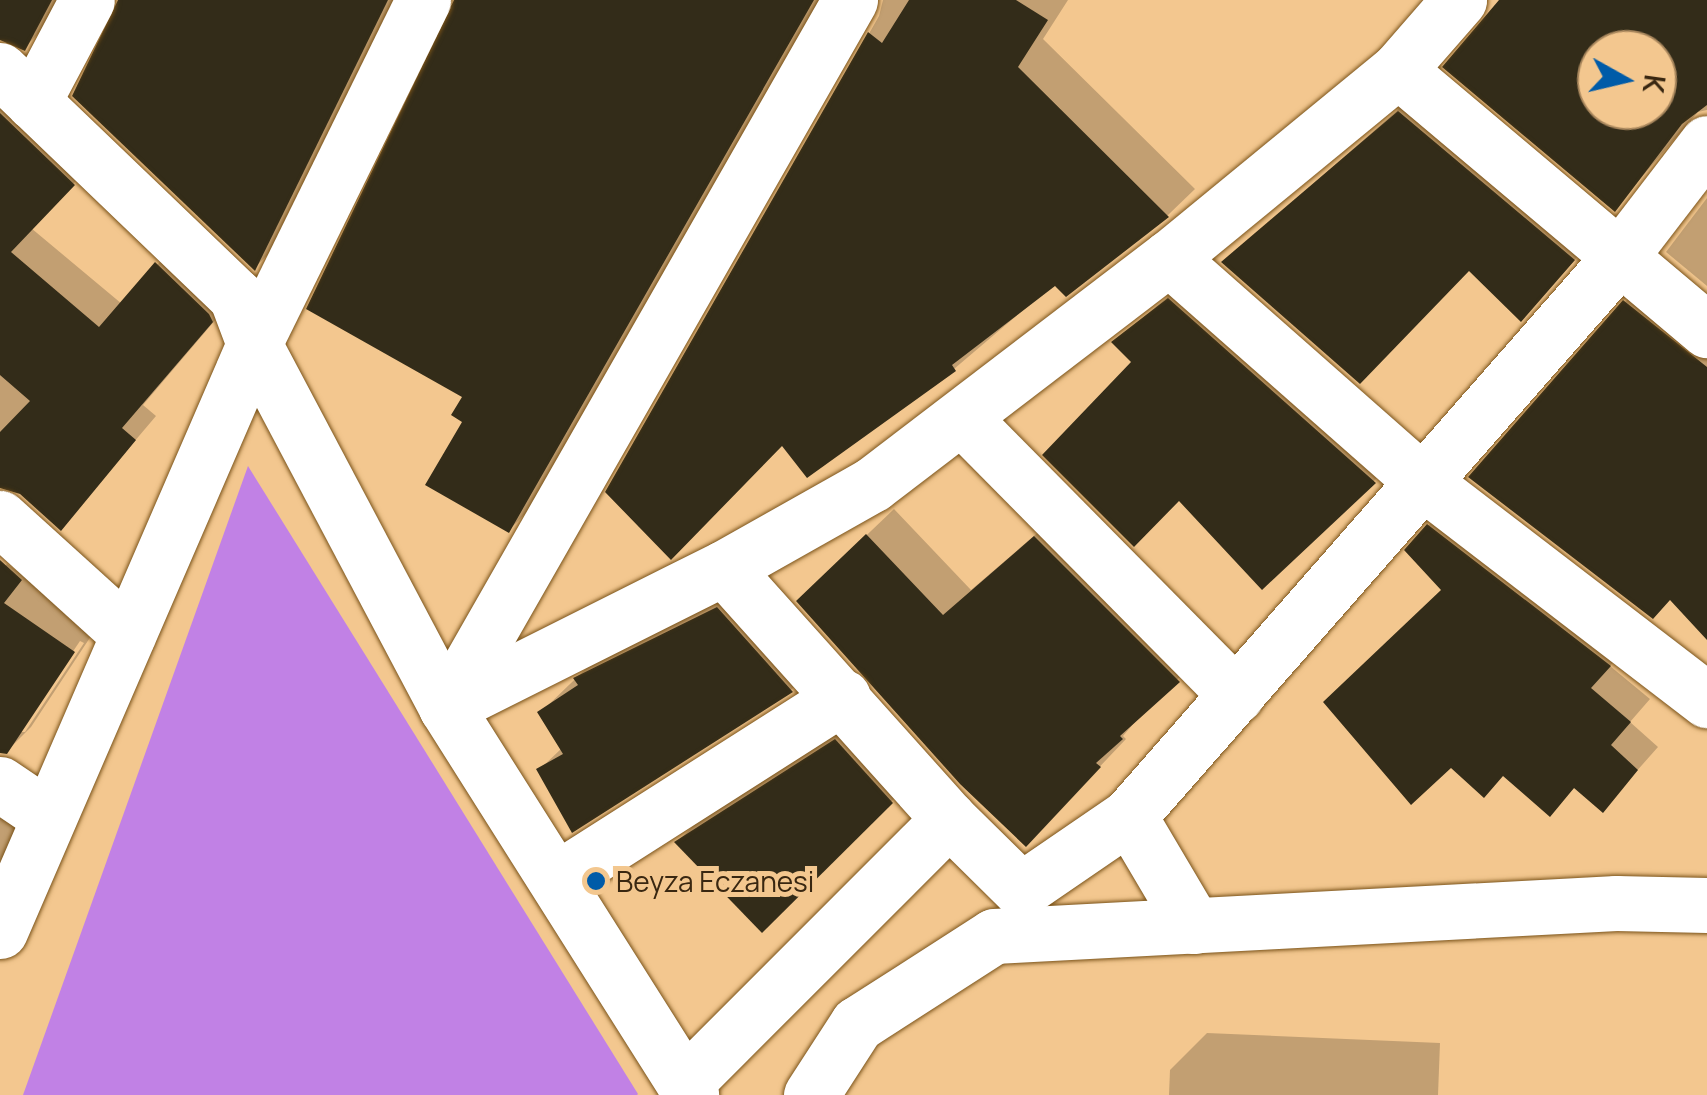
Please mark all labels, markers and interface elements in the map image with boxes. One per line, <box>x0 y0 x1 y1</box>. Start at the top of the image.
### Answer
north arrow <box>1577 30 1677 130</box>
text: K <box>1635 72 1675 96</box>
place label: Beyza Eczanesi <box>616 864 814 898</box>
marker: Beyza Eczanesi <box>585 870 607 892</box>

